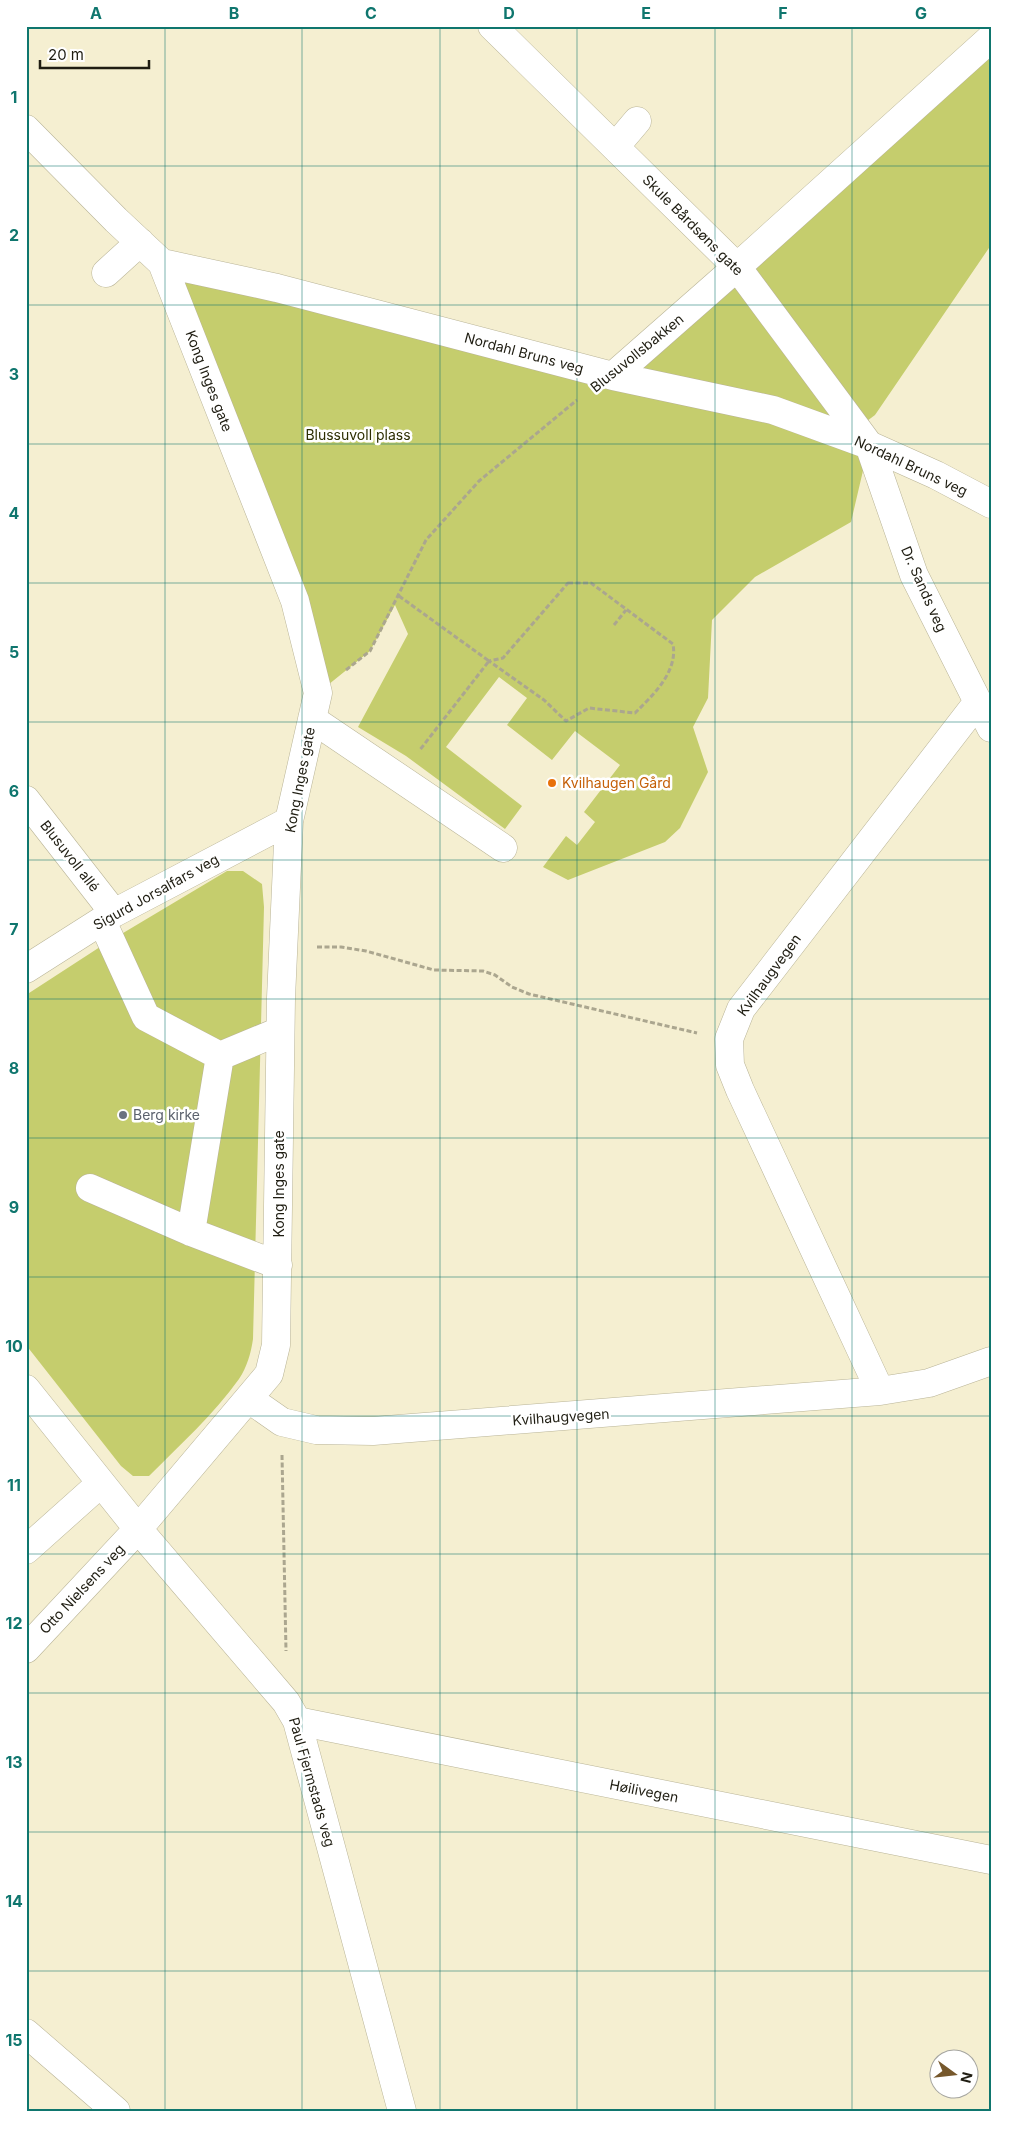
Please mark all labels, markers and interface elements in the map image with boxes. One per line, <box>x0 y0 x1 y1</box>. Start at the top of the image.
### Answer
text: A <box>90 3 102 23</box>
text: B <box>229 3 239 23</box>
text: C <box>365 3 377 23</box>
text: D <box>503 3 515 23</box>
text: E <box>641 3 651 23</box>
text: F <box>778 3 788 23</box>
text: G <box>915 3 927 23</box>
scale bar <box>40 38 149 70</box>
text: 20 m <box>48 45 84 64</box>
text: 1 <box>11 87 17 107</box>
street label: Skule Bårdsøns gate <box>639 171 747 279</box>
text: 2 <box>9 225 19 245</box>
street label: Blusuvollsbakken <box>587 310 687 395</box>
street label: Kong Inges gate <box>182 328 237 434</box>
street label: Nordahl Bruns veg <box>463 328 586 377</box>
text: 3 <box>9 364 19 384</box>
park label: Blussuvoll plass <box>305 426 411 443</box>
street label: Nordahl Bruns veg <box>852 432 970 499</box>
text: 4 <box>9 503 20 523</box>
street label: Dr. Sands veg <box>898 543 951 634</box>
text: 5 <box>9 642 19 662</box>
street label: Kong Inges gate <box>281 726 318 834</box>
place label: Kvilhaugen Gård <box>562 774 671 791</box>
marker: Kvilhaugen Gård <box>546 777 558 789</box>
text: 6 <box>9 781 19 801</box>
street label: Blusuvoll allé <box>37 817 104 895</box>
street label: Sigurd Jorsalfars veg <box>90 850 221 933</box>
text: 7 <box>9 919 19 939</box>
street label: Kvilhaugvegen <box>733 930 804 1019</box>
text: 8 <box>9 1058 19 1078</box>
place label: Berg kirke <box>133 1106 200 1123</box>
marker: Berg kirke <box>117 1109 129 1121</box>
street label: Kong Inges gate <box>270 1130 287 1238</box>
text: 9 <box>9 1197 19 1217</box>
text: 10 <box>5 1336 23 1356</box>
street label: Kvilhaugvegen <box>512 1405 610 1428</box>
text: 11 <box>7 1475 21 1495</box>
street label: Otto Nielsens veg <box>36 1540 128 1637</box>
text: 12 <box>6 1613 22 1633</box>
street label: Paul Fjermstads veg <box>286 1715 339 1849</box>
text: 13 <box>5 1752 23 1772</box>
street label: Høilivegen <box>608 1776 680 1806</box>
text: 14 <box>5 1891 23 1911</box>
text: 15 <box>5 2030 23 2050</box>
north arrow <box>930 2050 980 2100</box>
text: N <box>957 2070 977 2085</box>

